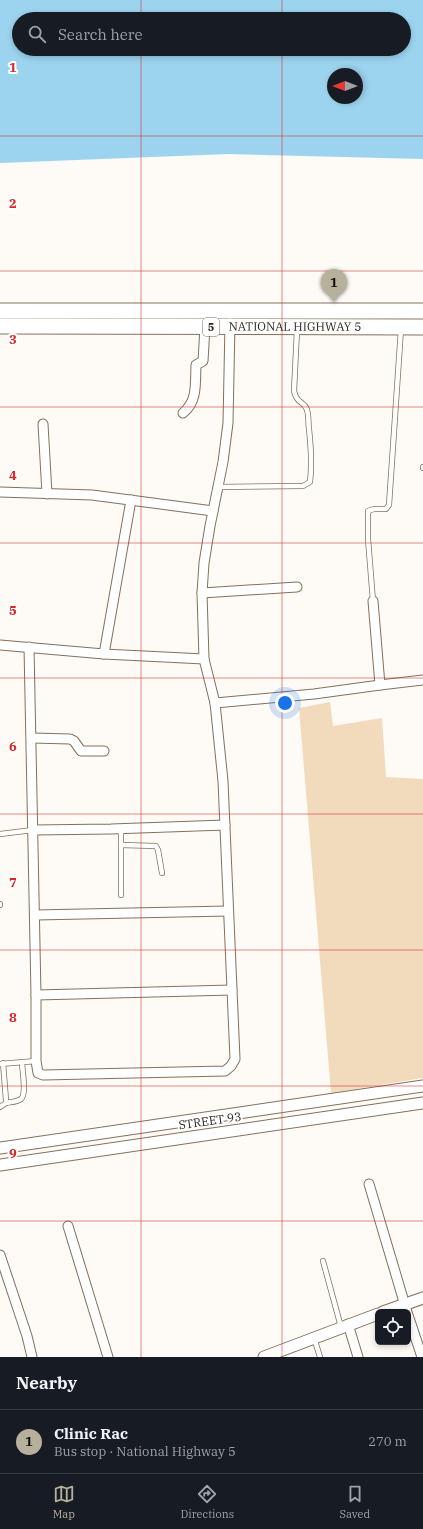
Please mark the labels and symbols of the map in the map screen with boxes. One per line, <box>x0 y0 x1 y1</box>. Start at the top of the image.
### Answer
text: 1 <box>9 59 17 76</box>
north arrow <box>327 68 363 104</box>
text: 2 <box>9 195 17 212</box>
pin: 1 <box>321 269 347 302</box>
road number: 5 <box>203 318 219 336</box>
street label: NATIONAL HIGHWAY 5 <box>229 319 361 334</box>
text: 3 <box>9 331 17 348</box>
text: 4 <box>9 467 17 484</box>
text: 5 <box>9 602 17 619</box>
your location <box>275 693 295 713</box>
text: 6 <box>9 738 17 755</box>
text: 7 <box>9 874 17 891</box>
text: 8 <box>9 1009 17 1026</box>
street label: STREET 93 <box>178 1109 242 1132</box>
text: 9 <box>9 1145 17 1162</box>

